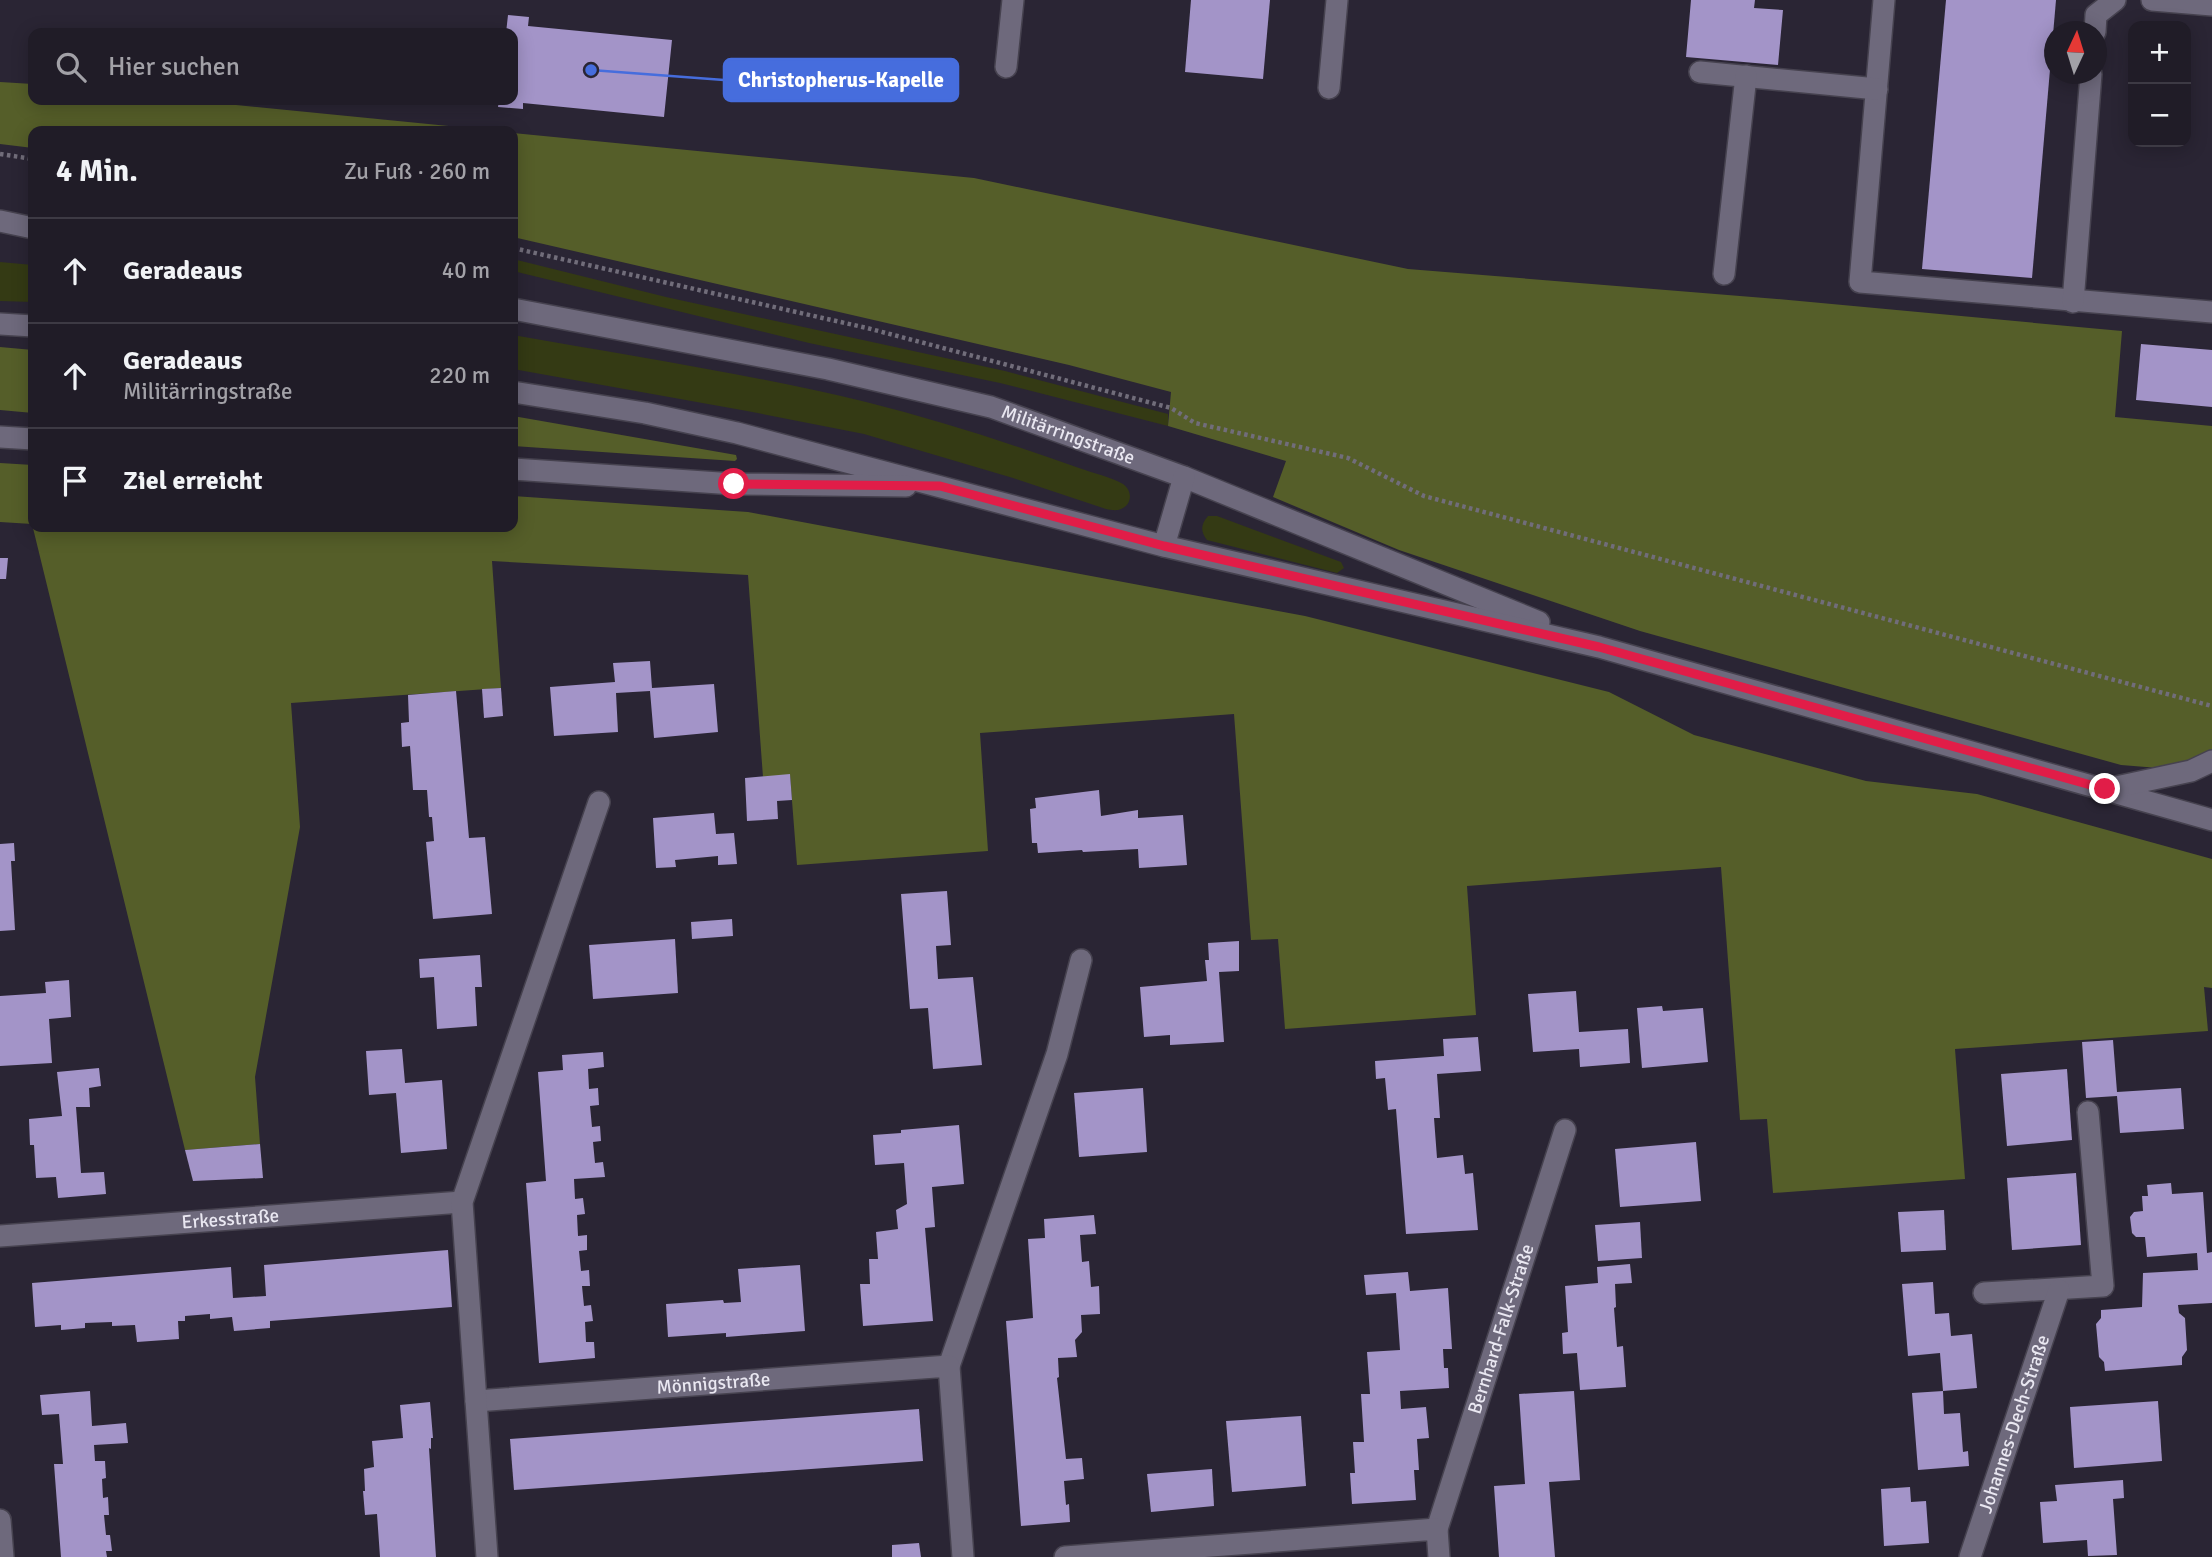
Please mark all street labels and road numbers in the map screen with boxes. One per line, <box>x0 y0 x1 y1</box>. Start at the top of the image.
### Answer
street label: Militärringstraße <box>998 400 1138 470</box>
street label: Erkesstraße <box>181 1203 280 1235</box>
street label: Bernhard-Falk-Straße <box>1463 1241 1540 1417</box>
street label: Johannes-Dech-Straße <box>1973 1332 2055 1517</box>
street label: Mönnigstraße <box>656 1367 771 1400</box>

